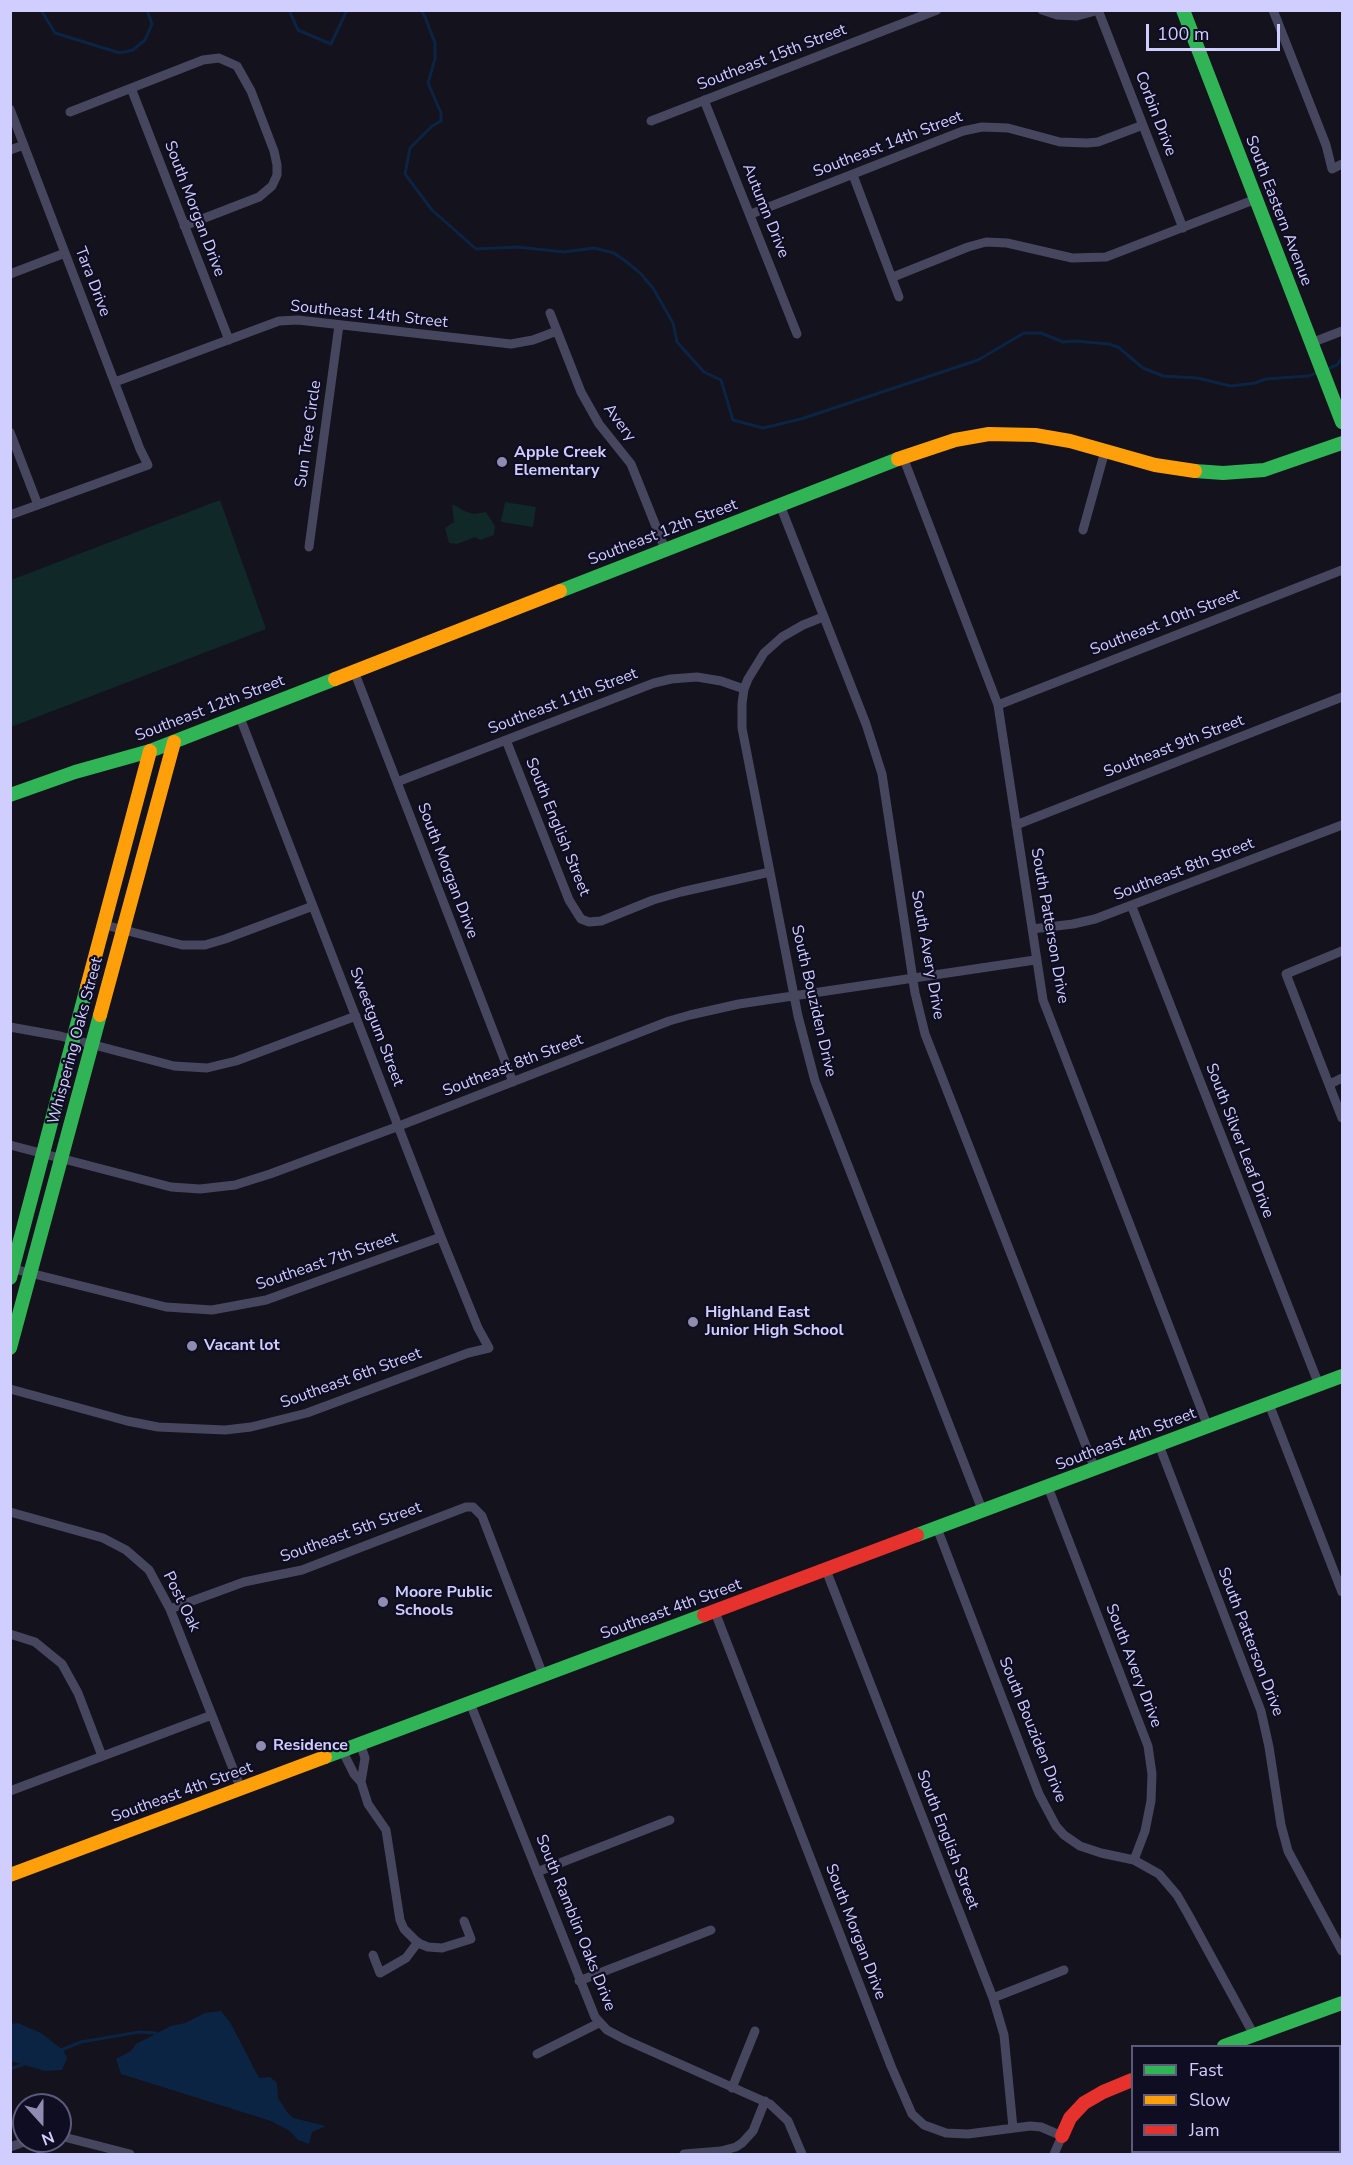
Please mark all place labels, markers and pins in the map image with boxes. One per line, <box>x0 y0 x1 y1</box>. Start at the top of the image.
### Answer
place label: Apple Creek Elementary <box>514 443 606 481</box>
marker: Apple Creek Elementary <box>495 455 509 469</box>
place label: Highland East Junior High School <box>705 1303 844 1341</box>
marker: Highland East Junior High School <box>686 1315 700 1329</box>
place label: Vacant lot <box>204 1336 280 1356</box>
marker: Vacant lot <box>185 1339 199 1353</box>
place label: Moore Public Schools <box>395 1583 492 1621</box>
marker: Moore Public Schools <box>376 1595 390 1609</box>
place label: Residence <box>273 1736 348 1756</box>
marker: Residence <box>254 1739 268 1753</box>

